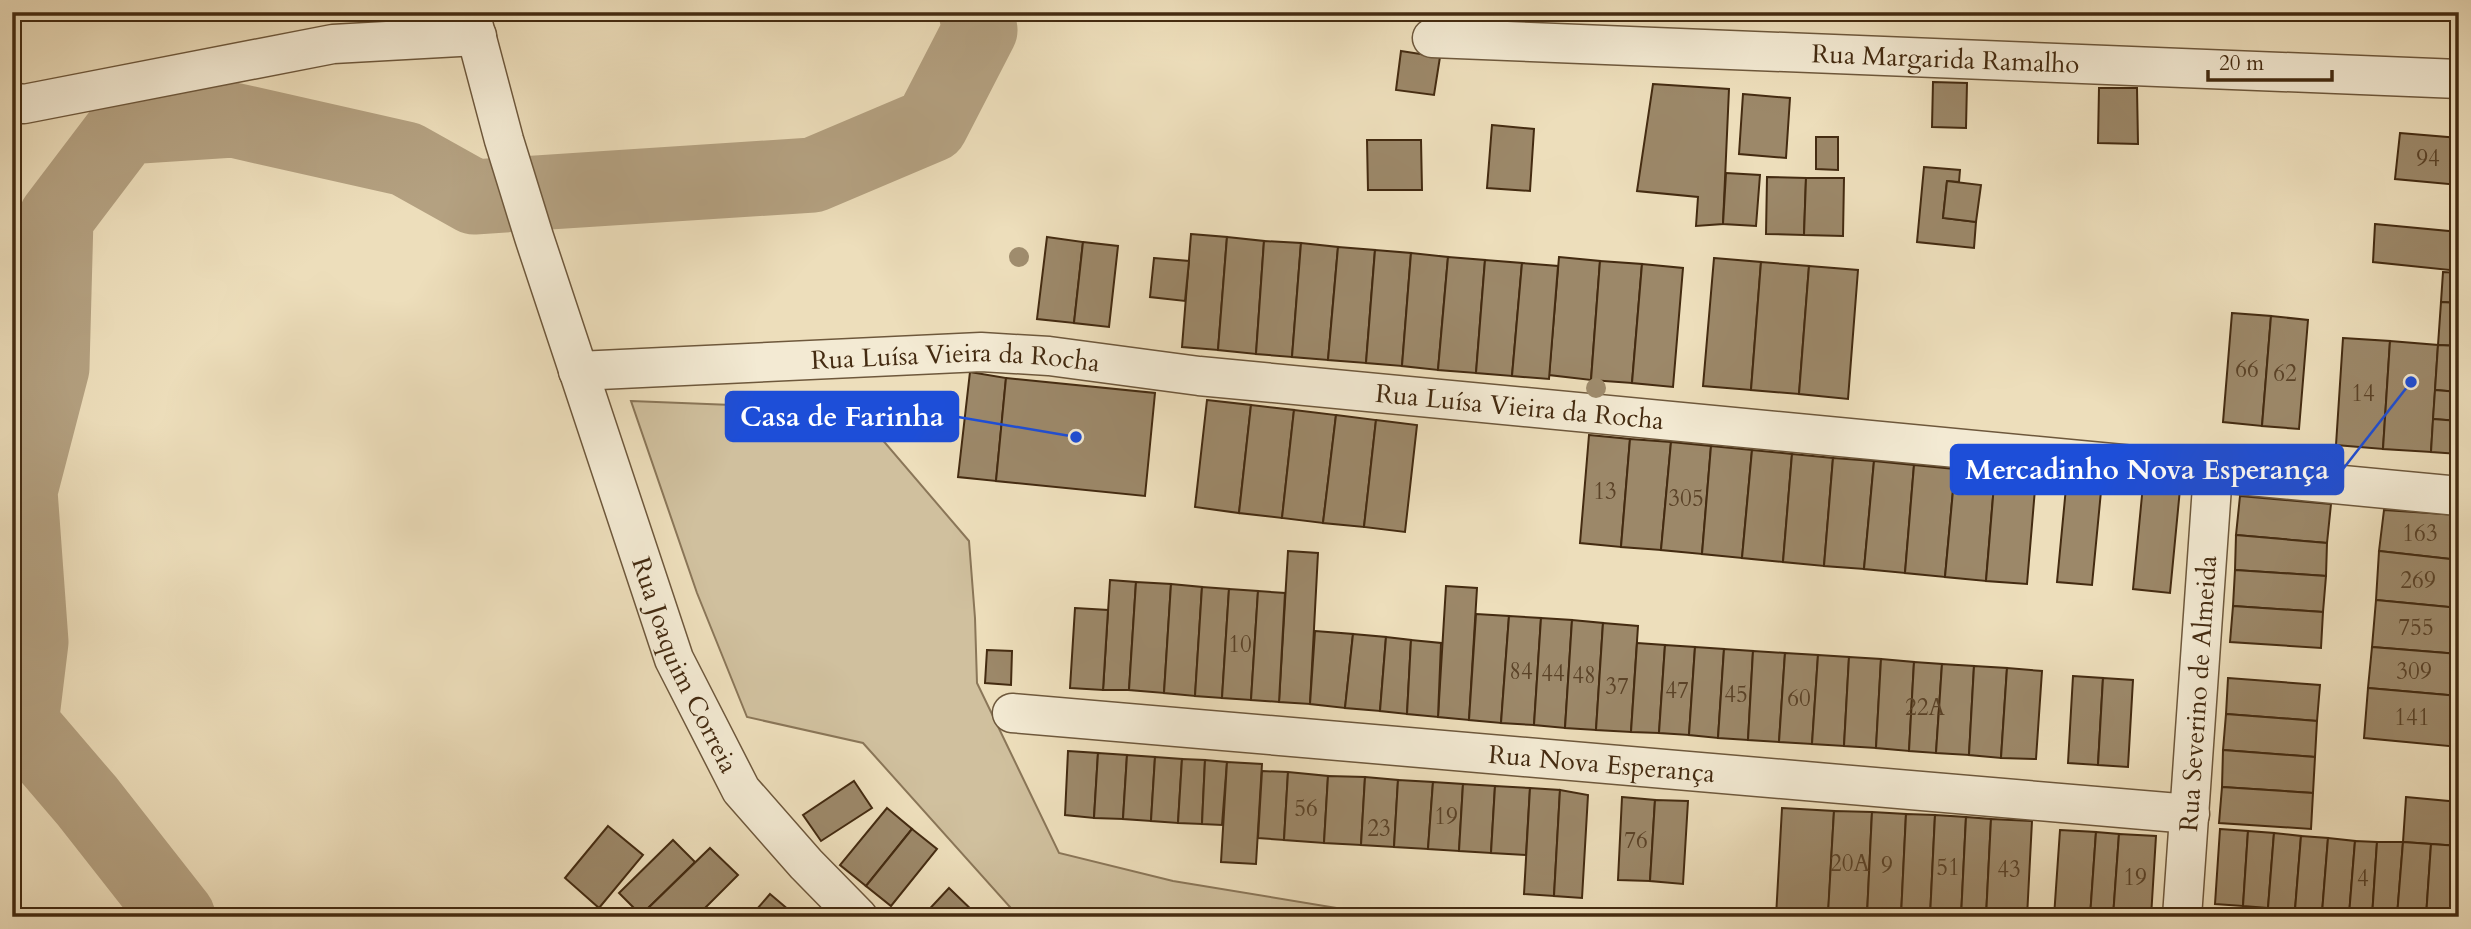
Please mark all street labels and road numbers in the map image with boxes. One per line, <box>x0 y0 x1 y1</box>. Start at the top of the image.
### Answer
street label: Rua Margarida Ramalho <box>1811 36 2080 81</box>
street label: Rua Luísa Vieira da Rocha <box>810 335 1102 380</box>
street label: Rua Luísa Vieira da Rocha <box>1374 375 1665 438</box>
street label: Rua Joaquim Correia <box>624 552 747 779</box>
street label: Rua Severino de Almeida <box>2170 554 2225 833</box>
street label: Rua Nova Esperança <box>1487 736 1717 791</box>

